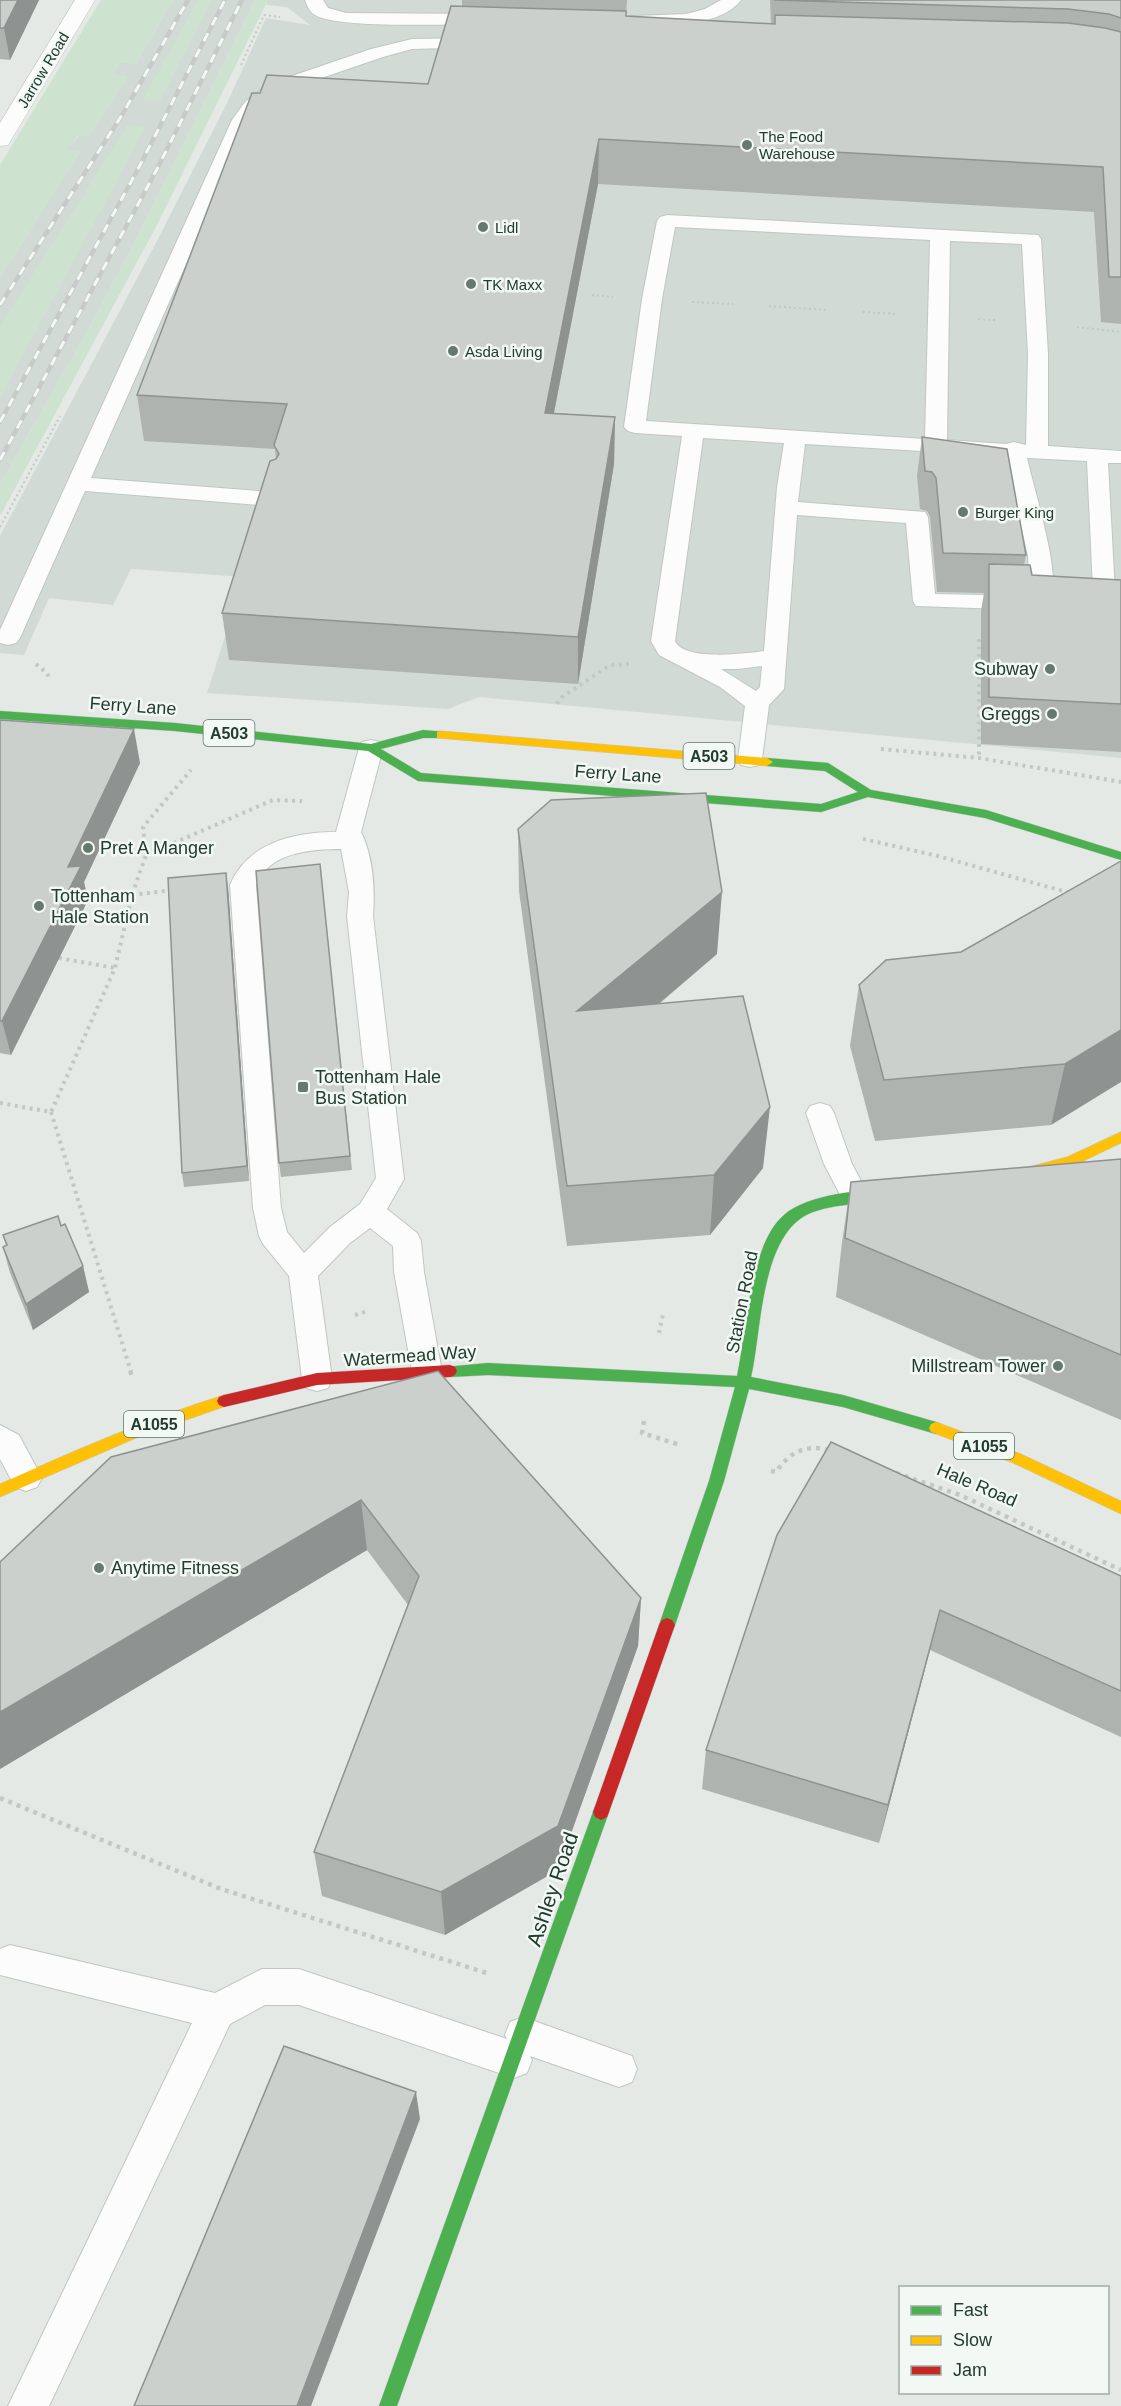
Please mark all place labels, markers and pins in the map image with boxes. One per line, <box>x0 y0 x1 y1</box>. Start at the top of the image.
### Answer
place label: The Food Warehouse <box>759 128 835 162</box>
marker: The Food Warehouse <box>740 138 754 152</box>
place label: Lidl <box>495 219 518 236</box>
marker: Lidl <box>476 220 490 234</box>
place label: TK Maxx <box>483 276 543 293</box>
marker: TK Maxx <box>464 277 478 291</box>
place label: Asda Living <box>465 343 543 360</box>
marker: Asda Living <box>446 344 460 358</box>
place label: Burger King <box>975 504 1054 521</box>
marker: Burger King <box>956 505 970 519</box>
place label: Subway <box>974 659 1038 679</box>
marker: Subway <box>1043 662 1057 676</box>
place label: Greggs <box>981 704 1040 724</box>
marker: Greggs <box>1045 707 1059 721</box>
place label: Pret A Manger <box>100 838 214 858</box>
marker: Pret A Manger <box>81 841 95 855</box>
place label: Tottenham Hale Station <box>51 886 149 927</box>
marker: Tottenham Hale Station <box>32 899 46 913</box>
place label: Tottenham Hale Bus Station <box>315 1067 441 1108</box>
marker: Tottenham Hale Bus Station <box>296 1080 310 1094</box>
place label: Millstream Tower <box>911 1356 1046 1376</box>
marker: Millstream Tower <box>1051 1359 1065 1373</box>
place label: Anytime Fitness <box>111 1558 239 1578</box>
marker: Anytime Fitness <box>92 1561 106 1575</box>

